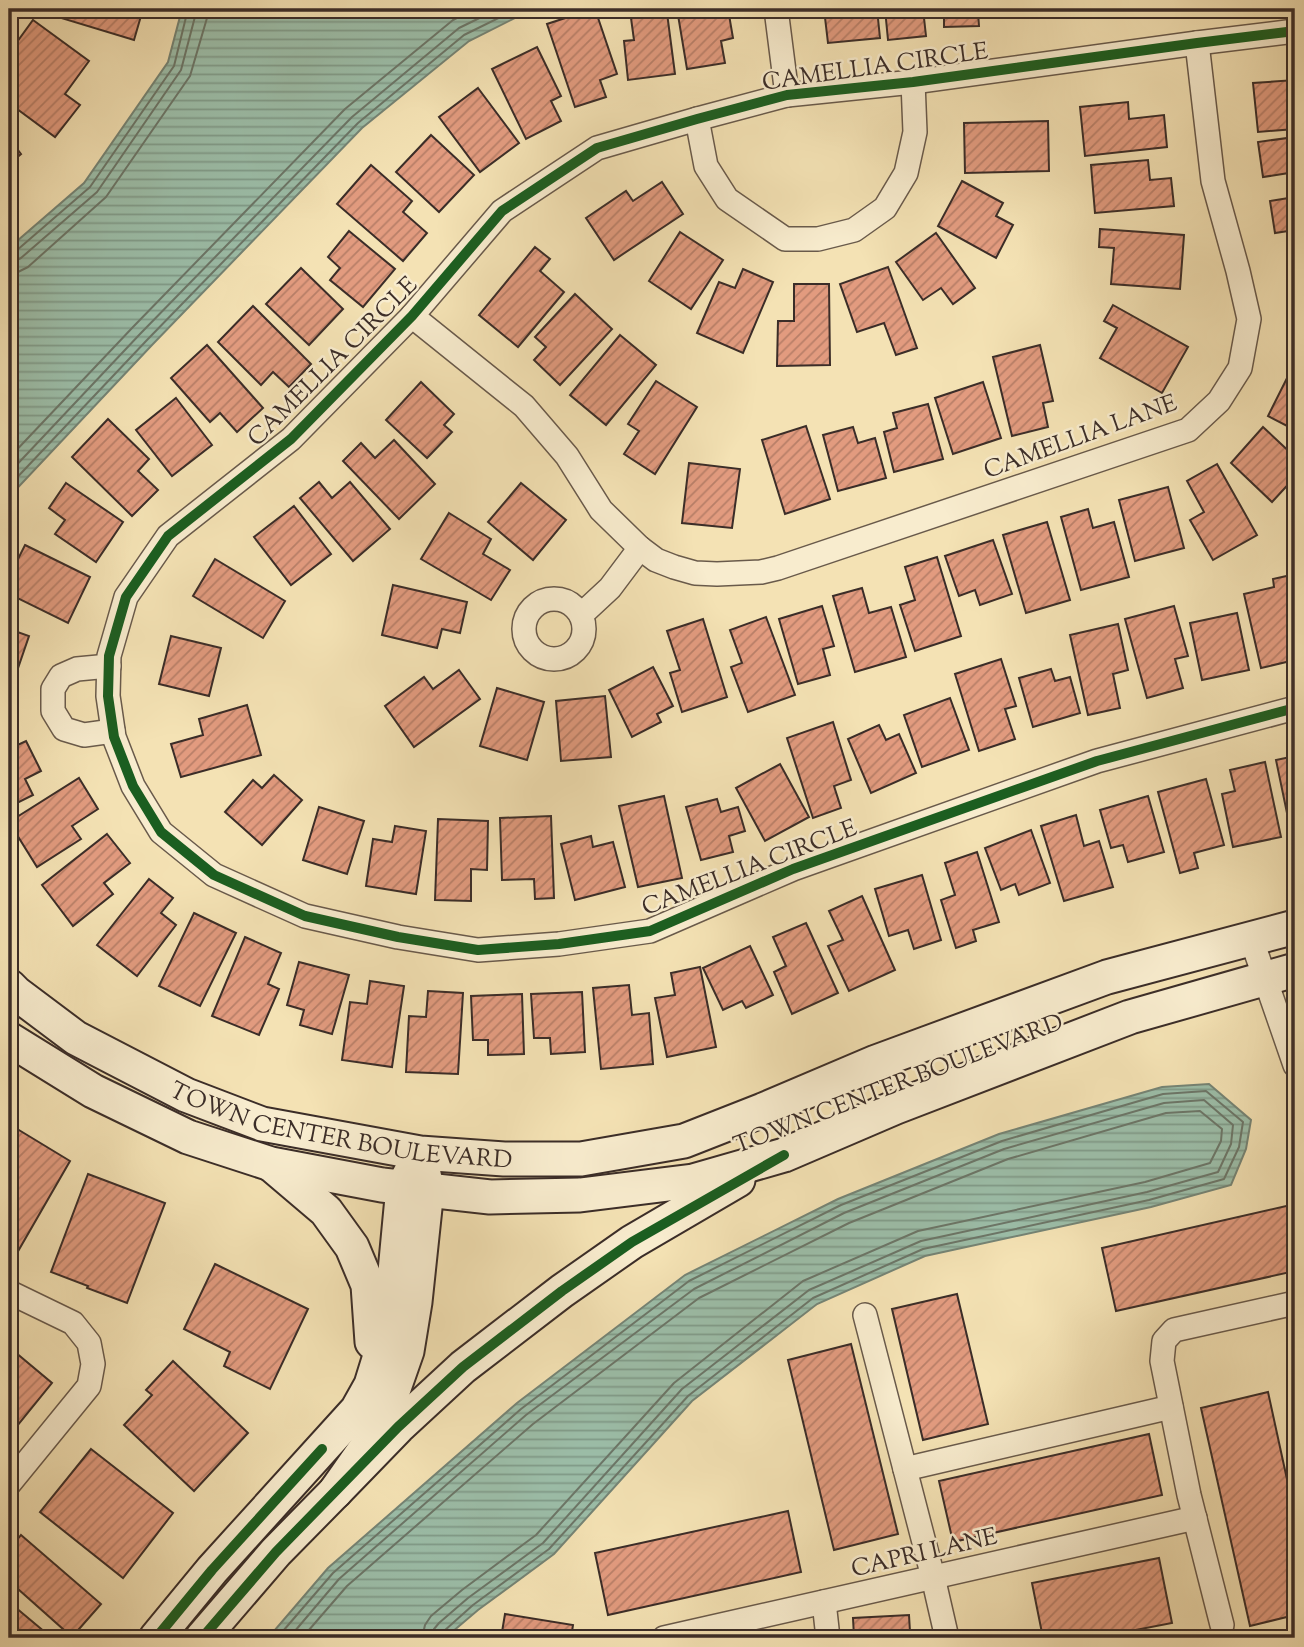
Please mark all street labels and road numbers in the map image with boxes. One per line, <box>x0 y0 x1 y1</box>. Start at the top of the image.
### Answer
street label: CAMELLIA CIRCLE <box>760 35 991 101</box>
street label: CAMELLIA CIRCLE <box>241 269 426 455</box>
street label: CAMELLIA LANE <box>979 387 1183 489</box>
street label: CAMELLIA CIRCLE <box>637 812 863 926</box>
street label: TOWN CENTER BOULEVARD <box>729 1006 1068 1164</box>
street label: TOWN CENTER BOULEVARD <box>163 1074 513 1179</box>
street label: CAPRI LANE <box>848 1520 1001 1587</box>

